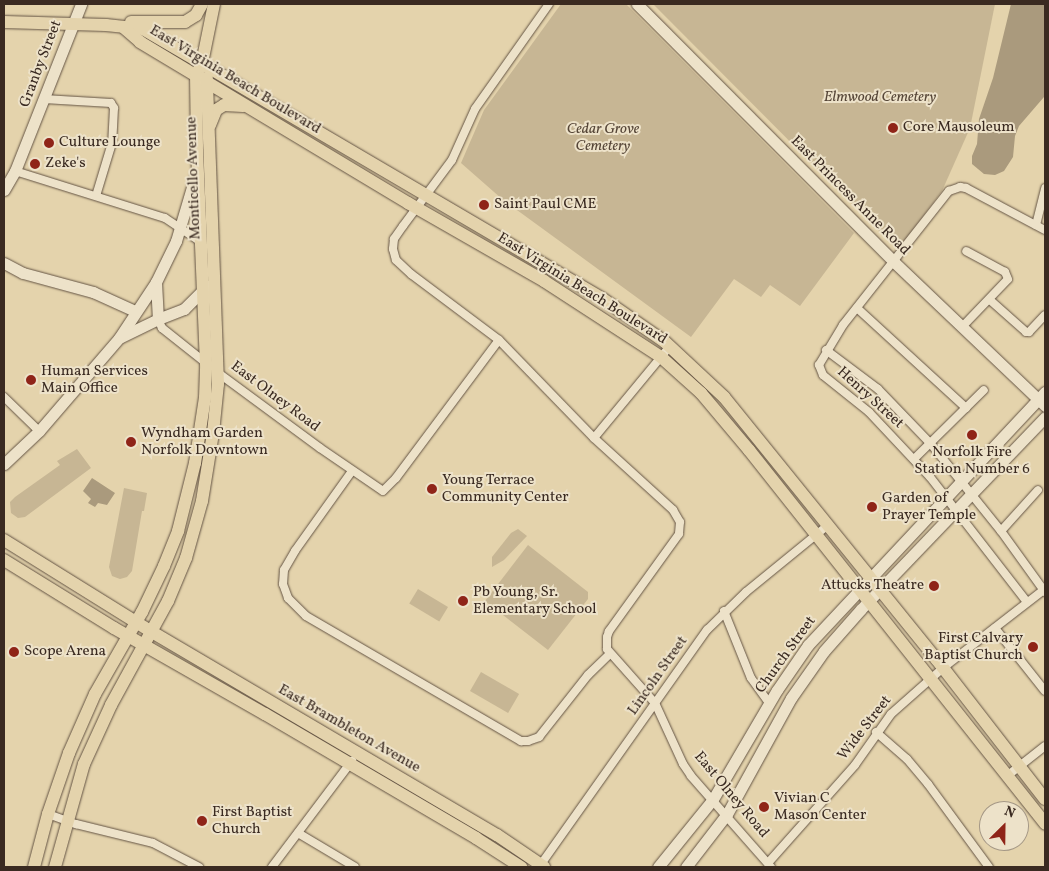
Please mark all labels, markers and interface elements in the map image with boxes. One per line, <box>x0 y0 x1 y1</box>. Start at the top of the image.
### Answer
street label: Granby Street <box>16 18 66 110</box>
street label: East Virginia Beach Boulevard <box>146 22 324 138</box>
park label: Elmwood Cemetery <box>824 89 936 107</box>
street label: Monticello Avenue <box>183 116 205 240</box>
place label: Core Mausoleum <box>903 119 1015 137</box>
park label: Cedar Grove Cemetery <box>567 120 639 155</box>
marker: Core Mausoleum <box>887 122 899 134</box>
street label: East Princess Anne Road <box>786 132 914 260</box>
place label: Culture Lounge <box>59 134 160 152</box>
marker: Culture Lounge <box>43 137 55 149</box>
place label: Zeke's <box>45 155 86 173</box>
marker: Zeke's <box>29 158 41 170</box>
place label: Saint Paul CME <box>494 196 596 214</box>
marker: Saint Paul CME <box>478 199 490 211</box>
street label: East Virginia Beach Boulevard <box>494 229 670 349</box>
street label: East Olney Road <box>227 357 323 437</box>
place label: Human Services Main Office <box>41 362 148 397</box>
street label: Henry Street <box>833 363 907 433</box>
marker: Human Services Main Office <box>25 374 37 386</box>
place label: Wyndham Garden Norfolk Downtown <box>141 424 268 459</box>
marker: Norfolk Fire Station Number 6 <box>966 429 978 441</box>
marker: Wyndham Garden Norfolk Downtown <box>125 436 137 448</box>
place label: Norfolk Fire Station Number 6 <box>914 443 1030 478</box>
place label: Young Terrace Community Center <box>442 471 569 506</box>
marker: Young Terrace Community Center <box>426 483 438 495</box>
place label: Garden of Prayer Temple <box>882 489 977 524</box>
marker: Garden of Prayer Temple <box>866 501 878 513</box>
place label: Attucks Theatre <box>820 577 924 595</box>
marker: Attucks Theatre <box>928 580 940 592</box>
place label: Pb Young, Sr. Elementary School <box>473 583 597 618</box>
marker: Pb Young, Sr. Elementary School <box>457 595 469 607</box>
street label: Church Street <box>752 613 820 697</box>
place label: First Calvary Baptist Church <box>924 629 1023 664</box>
street label: Lincoln Street <box>624 633 692 719</box>
marker: First Calvary Baptist Church <box>1027 641 1039 653</box>
place label: Scope Arena <box>24 643 106 661</box>
marker: Scope Arena <box>8 646 20 658</box>
street label: East Brambleton Avenue <box>275 681 423 777</box>
street label: Wide Street <box>834 692 896 764</box>
street label: East Olney Road <box>690 748 772 842</box>
place label: Vivian C Mason Center <box>774 789 866 824</box>
marker: Vivian C Mason Center <box>758 801 770 813</box>
north arrow <box>979 801 1029 851</box>
text: N <box>1001 802 1018 823</box>
place label: First Baptist Church <box>212 803 292 838</box>
marker: First Baptist Church <box>196 815 208 827</box>

